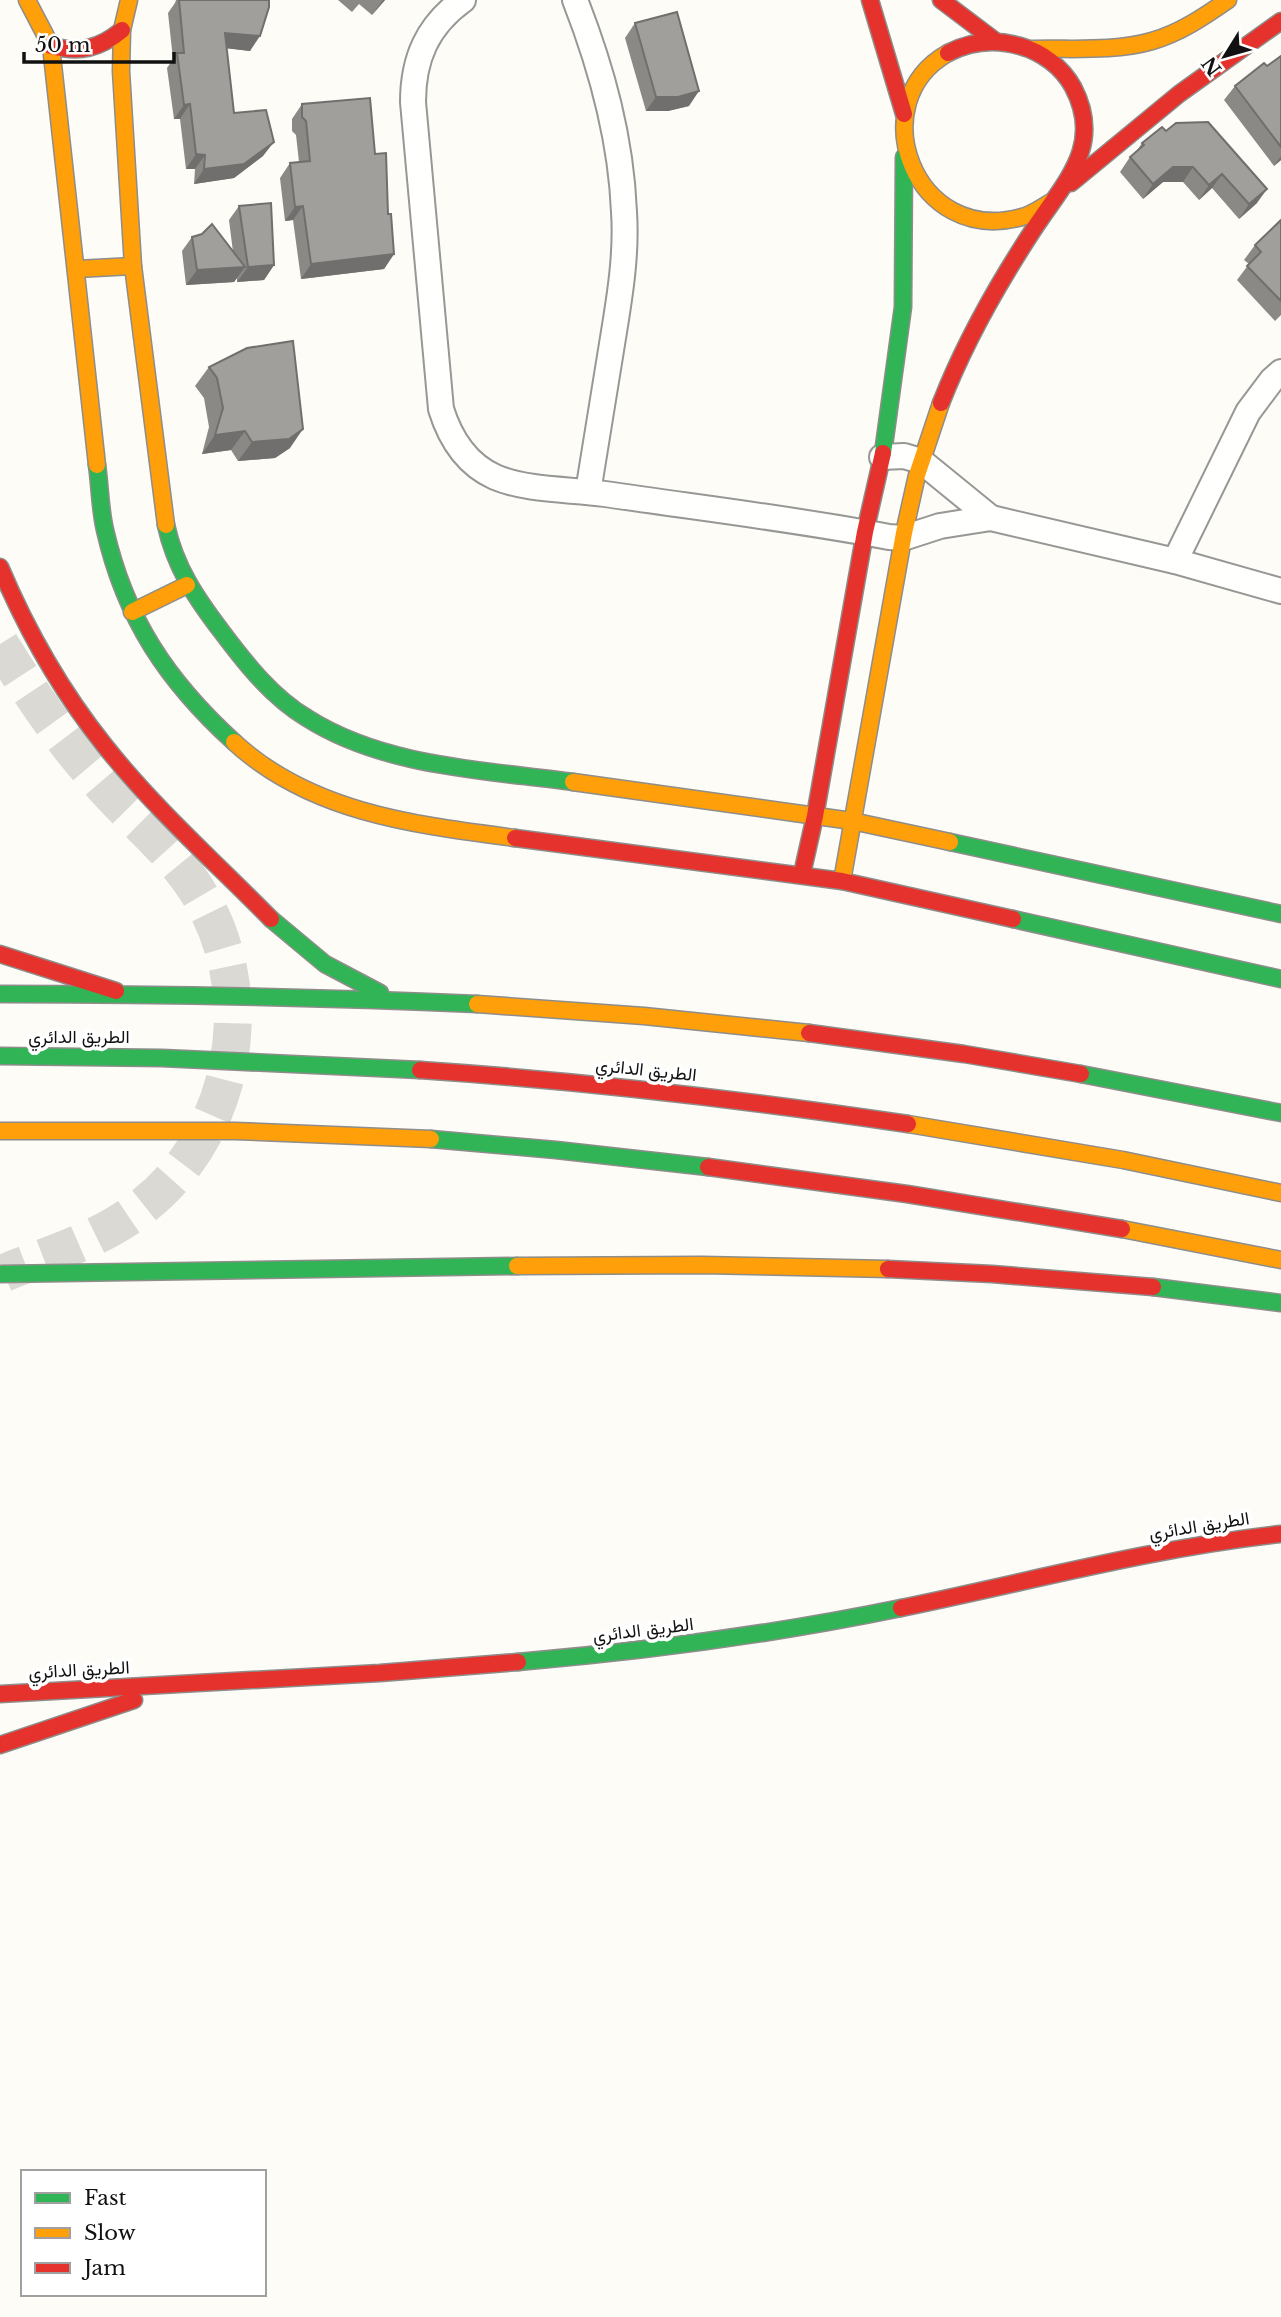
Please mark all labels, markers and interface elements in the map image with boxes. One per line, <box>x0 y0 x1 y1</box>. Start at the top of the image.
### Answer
scale bar <box>24 21 175 65</box>
north arrow <box>1190 21 1260 91</box>
text: 50 m <box>35 32 91 58</box>
text: N <box>1197 52 1226 80</box>
street label: الطريق الدائري <box>28 1026 130 1052</box>
street label: الطريق الدائري <box>594 1054 698 1090</box>
street label: الطريق الدائري <box>1147 1507 1251 1549</box>
street label: الطريق الدائري <box>591 1613 695 1651</box>
street label: الطريق الدائري <box>28 1656 130 1688</box>
legend <box>21 2170 266 2296</box>
text: Fast <box>84 2185 126 2211</box>
text: Slow <box>84 2220 136 2246</box>
text: Jam <box>81 2255 126 2281</box>

